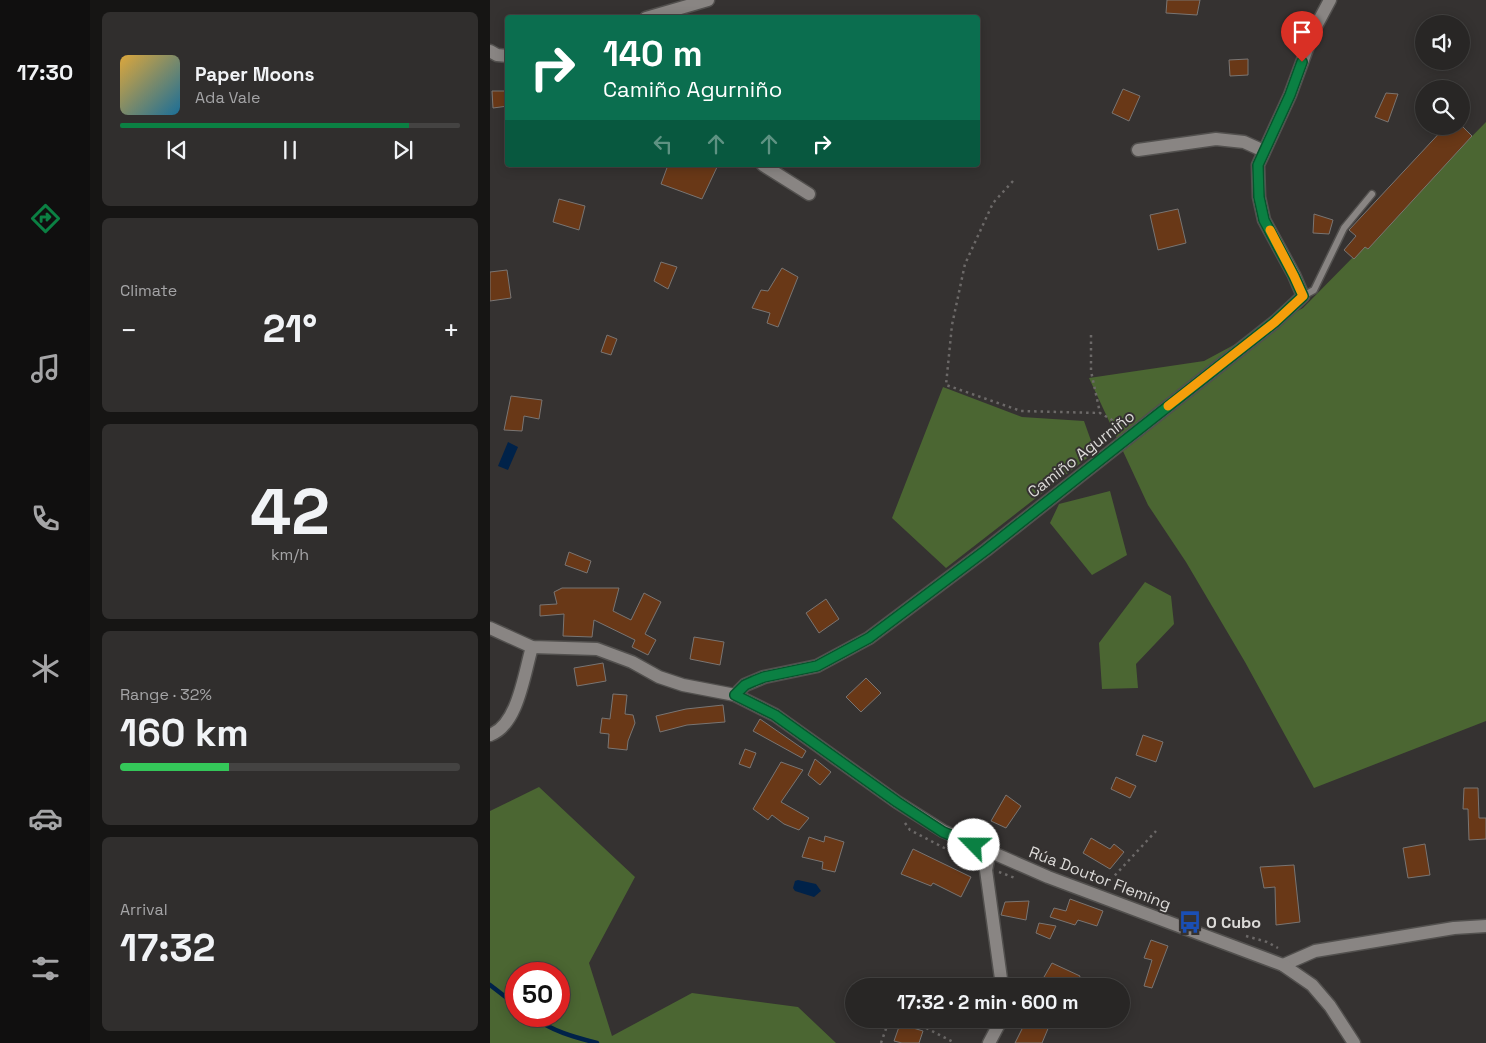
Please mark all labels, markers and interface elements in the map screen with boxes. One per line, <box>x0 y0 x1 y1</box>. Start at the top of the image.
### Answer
pin <box>1281 11 1323 62</box>
map controls <box>1415 15 1470 135</box>
button: sound <box>1415 15 1470 70</box>
icon: arrive <box>1288 18 1316 46</box>
text: 140 m <box>603 32 703 76</box>
icon: right <box>520 35 585 100</box>
text: 17:30 <box>17 58 73 86</box>
text: Paper Moons <box>195 62 314 87</box>
text: Camiño Agurniño <box>603 75 782 103</box>
button: search <box>1415 80 1470 135</box>
text: Ada Vale <box>195 87 260 108</box>
icon: left <box>649 130 677 158</box>
icon: ahead <box>702 130 730 158</box>
icon: ahead <box>755 130 783 158</box>
icon: right <box>808 130 836 158</box>
icon: previous <box>163 136 191 164</box>
icon: pause <box>276 136 304 164</box>
icon: next <box>389 136 417 164</box>
icon: directions <box>28 201 63 236</box>
text: Climate <box>120 280 177 301</box>
text: 21° <box>263 305 317 353</box>
text: − <box>120 312 137 348</box>
text: + <box>443 312 460 348</box>
icon: music <box>28 351 63 386</box>
street label: Camiño Agurniño <box>1023 406 1139 502</box>
text: 42 <box>250 470 330 553</box>
icon: phone <box>28 501 63 536</box>
text: km/h <box>271 544 309 565</box>
icon: climate <box>28 651 63 686</box>
text: Range · 32% <box>120 684 212 705</box>
text: 160 km <box>120 709 249 757</box>
icon: car <box>28 801 63 836</box>
position arrow <box>947 818 999 870</box>
street label: Rúa Doutor Fleming <box>1026 841 1174 915</box>
text: Arrival <box>120 899 168 920</box>
bus stop icon: O Cubo <box>1177 909 1203 935</box>
place label: O Cubo <box>1206 912 1261 933</box>
text: 17:32 <box>120 924 215 972</box>
icon: filters <box>28 951 63 986</box>
speed limit sign: 50 <box>505 962 570 1027</box>
text: 17:32 · 2 min · 600 m <box>897 990 1078 1015</box>

